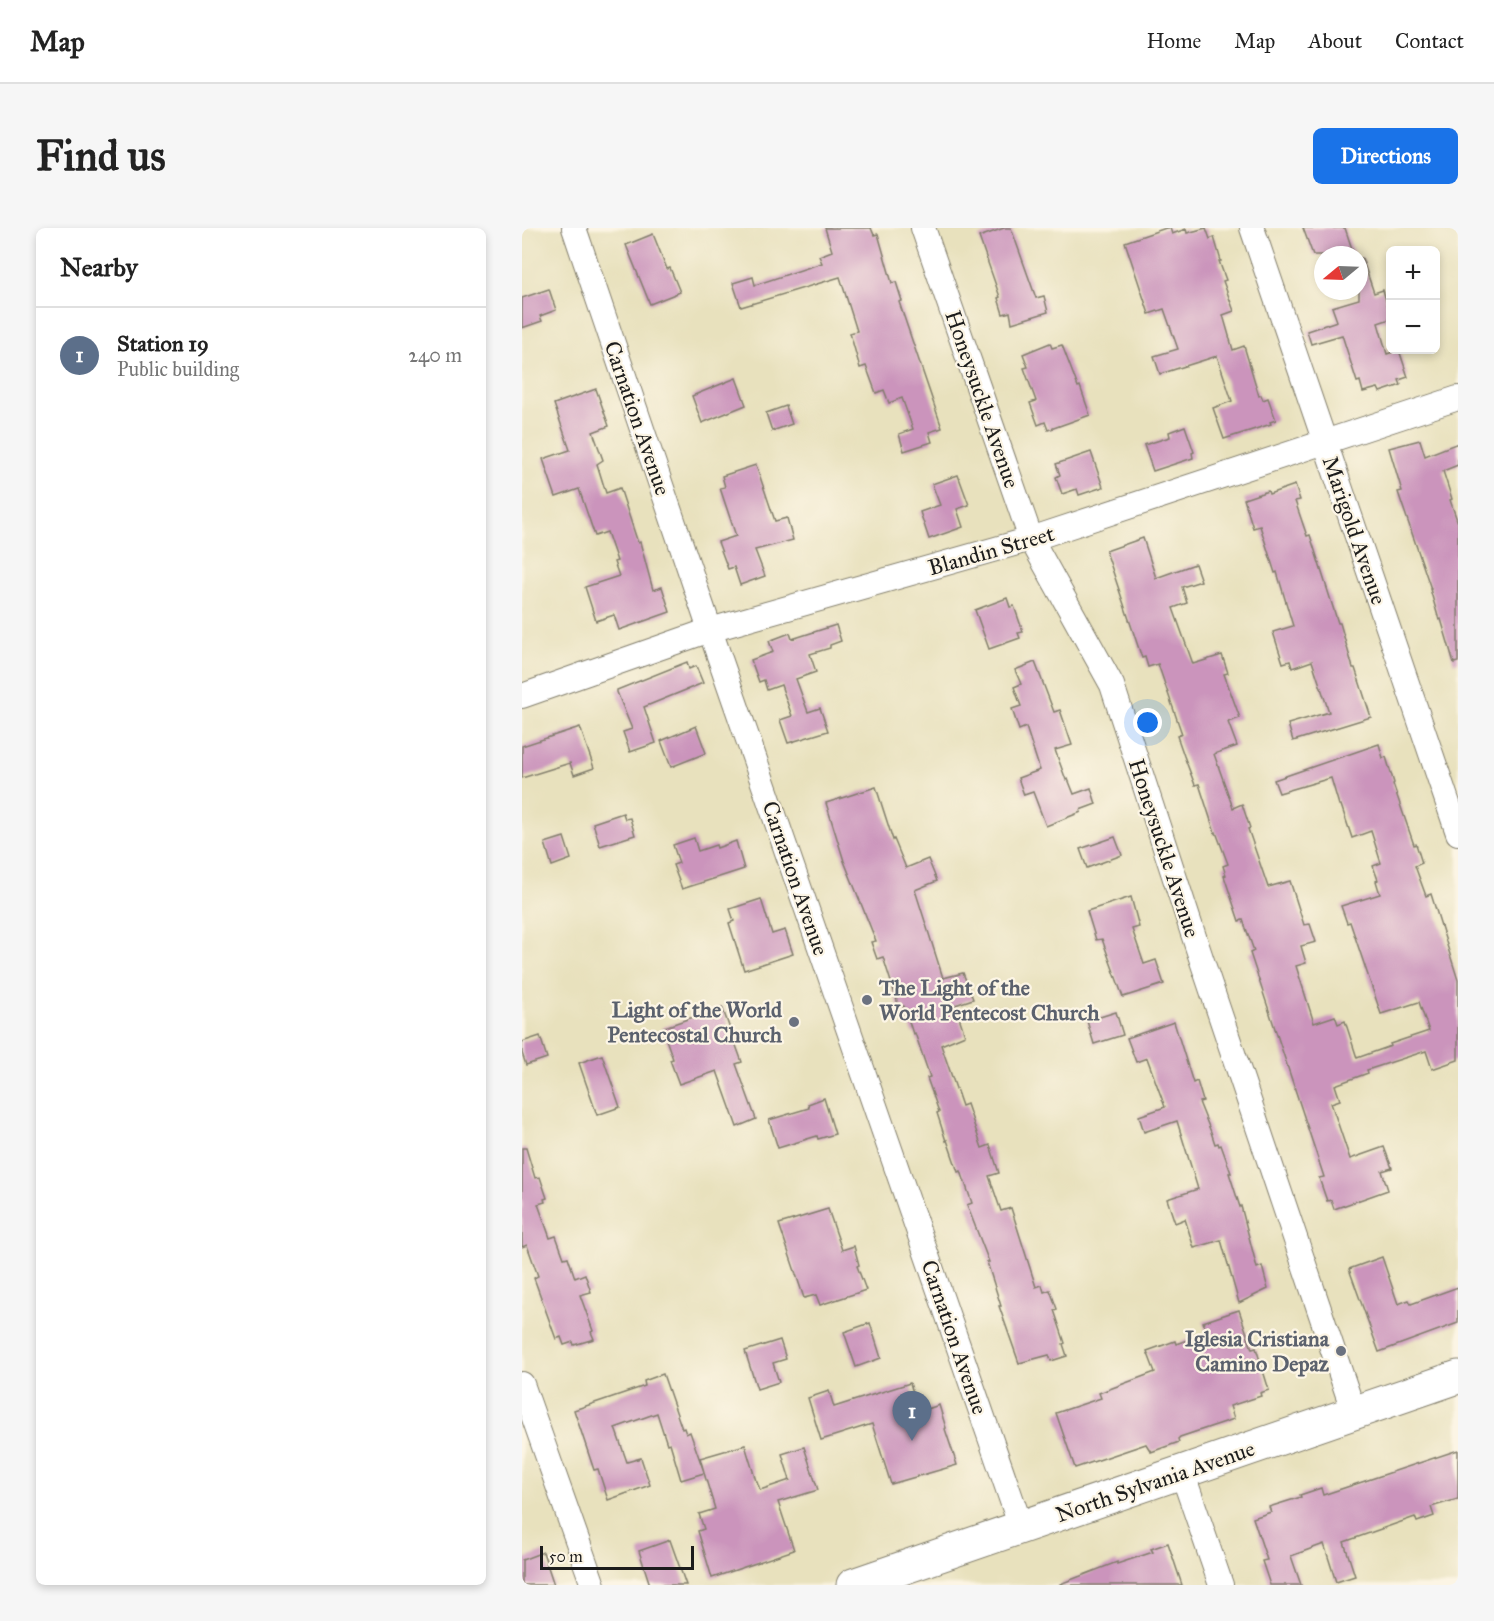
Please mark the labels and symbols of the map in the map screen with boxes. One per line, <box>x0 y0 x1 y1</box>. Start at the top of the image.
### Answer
north arrow <box>1314 246 1368 300</box>
street label: Honeysuckle Avenue <box>939 307 1026 492</box>
street label: Carnation Avenue <box>598 337 677 499</box>
street label: Marigold Avenue <box>1316 452 1393 608</box>
street label: Blandin Street <box>925 520 1058 581</box>
your location <box>1133 708 1162 737</box>
street label: Honeysuckle Avenue <box>1123 755 1206 941</box>
street label: Carnation Avenue <box>756 797 835 959</box>
place label: The Light of the World Pentecost Church <box>878 974 1100 1026</box>
marker: The Light of the World Pentecost Church <box>860 993 874 1007</box>
place label: Light of the World Pentecostal Church <box>607 996 783 1048</box>
marker: Light of the World Pentecostal Church <box>787 1015 801 1029</box>
street label: Carnation Avenue <box>915 1256 994 1418</box>
place label: Iglesia Cristiana Camino Depaz <box>1185 1325 1330 1377</box>
marker: Iglesia Cristiana Camino Depaz <box>1334 1344 1348 1358</box>
pin: 1 <box>892 1392 932 1441</box>
street label: North Sylvania Avenue <box>1052 1435 1258 1528</box>
scale bar <box>540 1543 694 1570</box>

